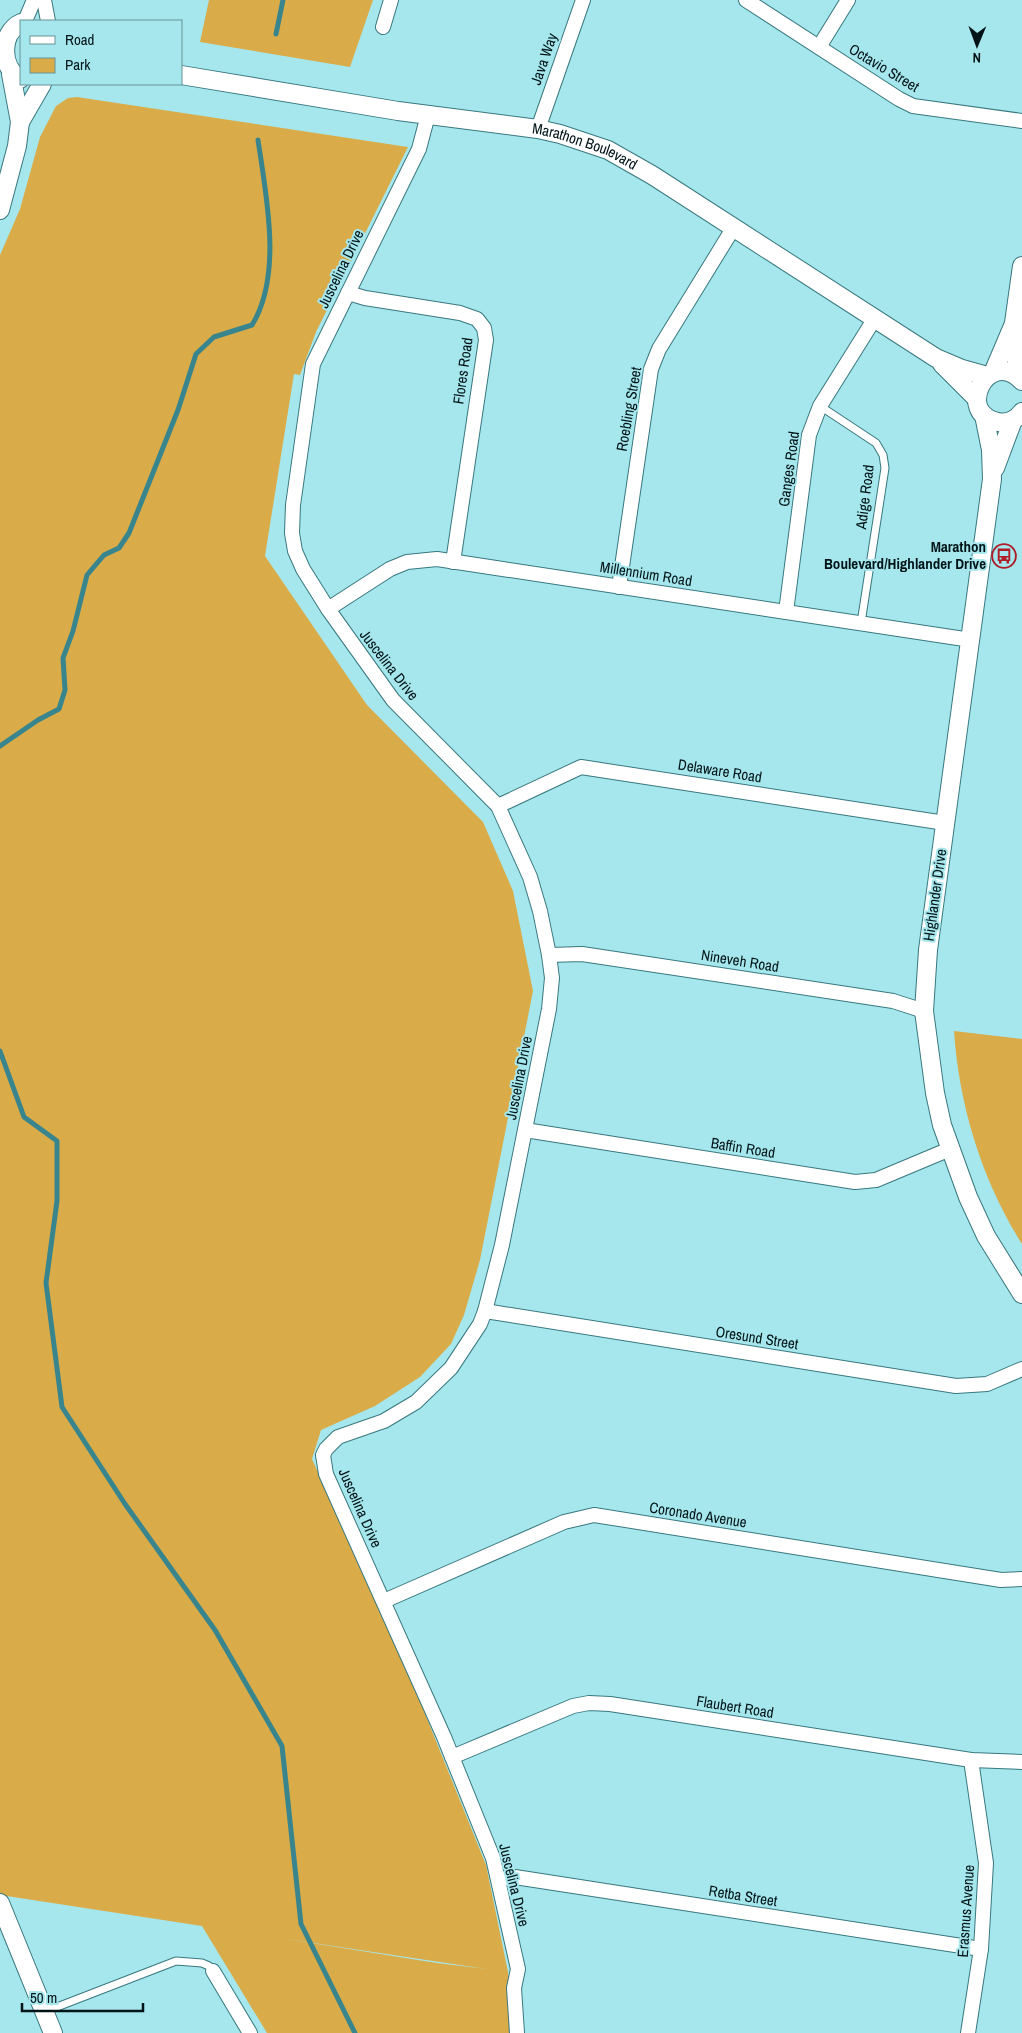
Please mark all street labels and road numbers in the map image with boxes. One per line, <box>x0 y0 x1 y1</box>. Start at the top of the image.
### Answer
street label: Java Way <box>525 29 562 88</box>
street label: Octavio Street <box>845 38 924 97</box>
street label: Marathon Boulevard <box>531 117 641 175</box>
street label: Juscelina Drive <box>313 226 369 311</box>
street label: Flores Road <box>447 336 478 406</box>
street label: Roebling Street <box>611 364 646 453</box>
street label: Ganges Road <box>773 430 804 508</box>
street label: Adige Road <box>850 463 879 531</box>
street label: Millennium Road <box>599 556 694 591</box>
street label: Juscelina Drive <box>355 625 424 705</box>
street label: Delaware Road <box>677 754 764 788</box>
street label: Highlander Drive <box>918 847 951 942</box>
street label: Nineveh Road <box>700 944 781 977</box>
street label: Juscelina Drive <box>500 1034 537 1122</box>
street label: Baffin Road <box>709 1132 777 1163</box>
street label: Oresund Street <box>714 1321 800 1354</box>
street label: Juscelina Drive <box>334 1465 387 1551</box>
street label: Coronado Avenue <box>648 1496 748 1533</box>
street label: Flaubert Road <box>695 1690 775 1723</box>
street label: Juscelina Drive <box>494 1841 535 1929</box>
street label: Erasmus Avenue <box>952 1864 979 1958</box>
street label: Retba Street <box>707 1880 779 1911</box>

